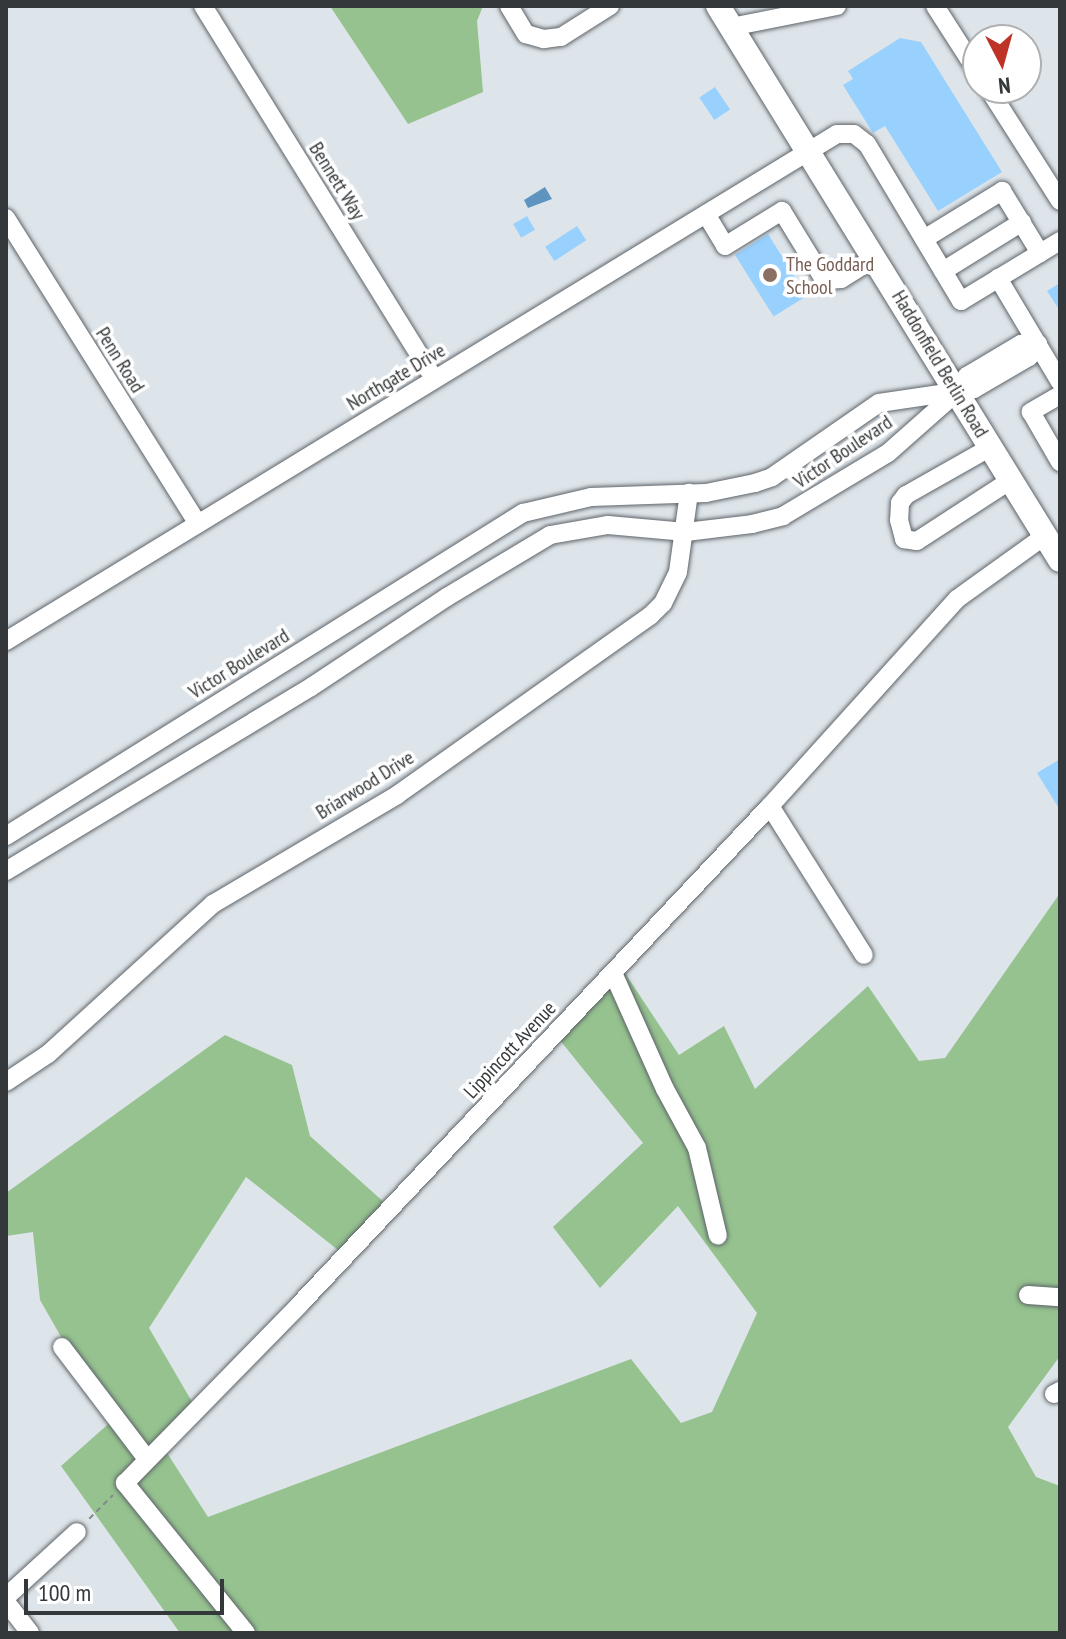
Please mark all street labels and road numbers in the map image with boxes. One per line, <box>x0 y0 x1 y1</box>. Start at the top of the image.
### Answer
street label: Bennett Way <box>304 138 370 224</box>
street label: Haddonfield Berlin Road <box>887 286 993 442</box>
street label: Penn Road <box>91 323 149 397</box>
street label: Northgate Drive <box>342 338 450 416</box>
street label: Victor Boulevard <box>789 410 897 494</box>
street label: Victor Boulevard <box>184 624 294 704</box>
street label: Briarwood Drive <box>312 745 418 825</box>
street label: Lippincott Avenue <box>459 996 561 1104</box>

